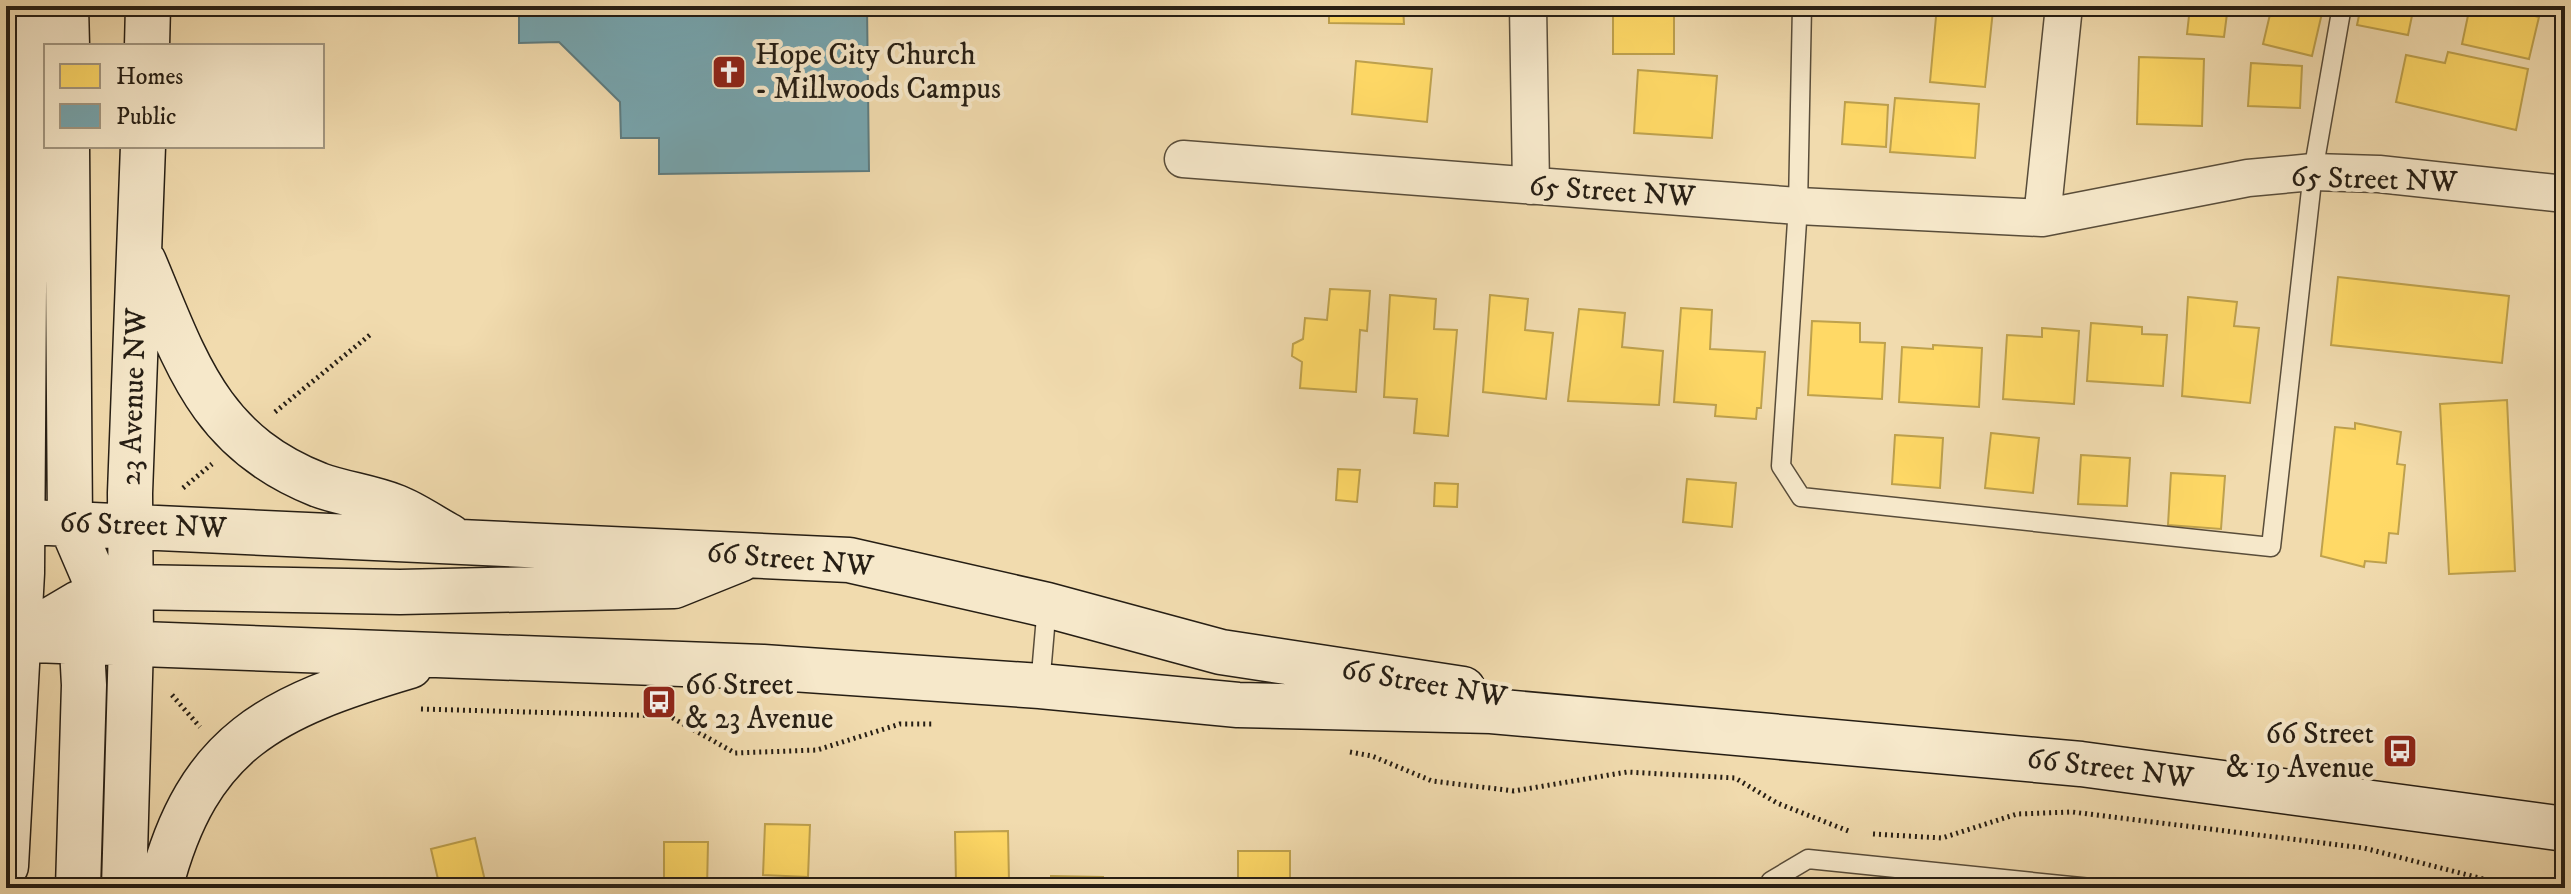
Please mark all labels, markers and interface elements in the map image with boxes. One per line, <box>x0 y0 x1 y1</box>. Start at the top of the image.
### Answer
place label: Hope City Church - Millwoods Campus <box>755 37 1001 108</box>
legend <box>44 44 324 148</box>
church icon: Hope City Church - Millwoods Campus <box>710 53 748 91</box>
text: Homes <box>116 62 183 92</box>
text: Public <box>116 102 176 132</box>
street label: 65 Street NW <box>2290 159 2458 201</box>
street label: 65 Street NW <box>1528 168 1697 216</box>
street label: 23 Avenue NW <box>112 307 156 486</box>
street label: 66 Street NW <box>59 505 228 547</box>
street label: 66 Street NW <box>705 534 875 586</box>
street label: 66 Street NW <box>1338 651 1510 717</box>
place label: 66 Street & 23 Avenue <box>685 667 833 738</box>
bus stop icon: 66 Street & 23 Avenue <box>640 683 678 721</box>
place label: 66 Street & 19 Avenue <box>2226 716 2374 787</box>
bus stop icon: 66 Street & 19 Avenue <box>2381 732 2419 770</box>
street label: 66 Street NW <box>2025 740 2196 798</box>

